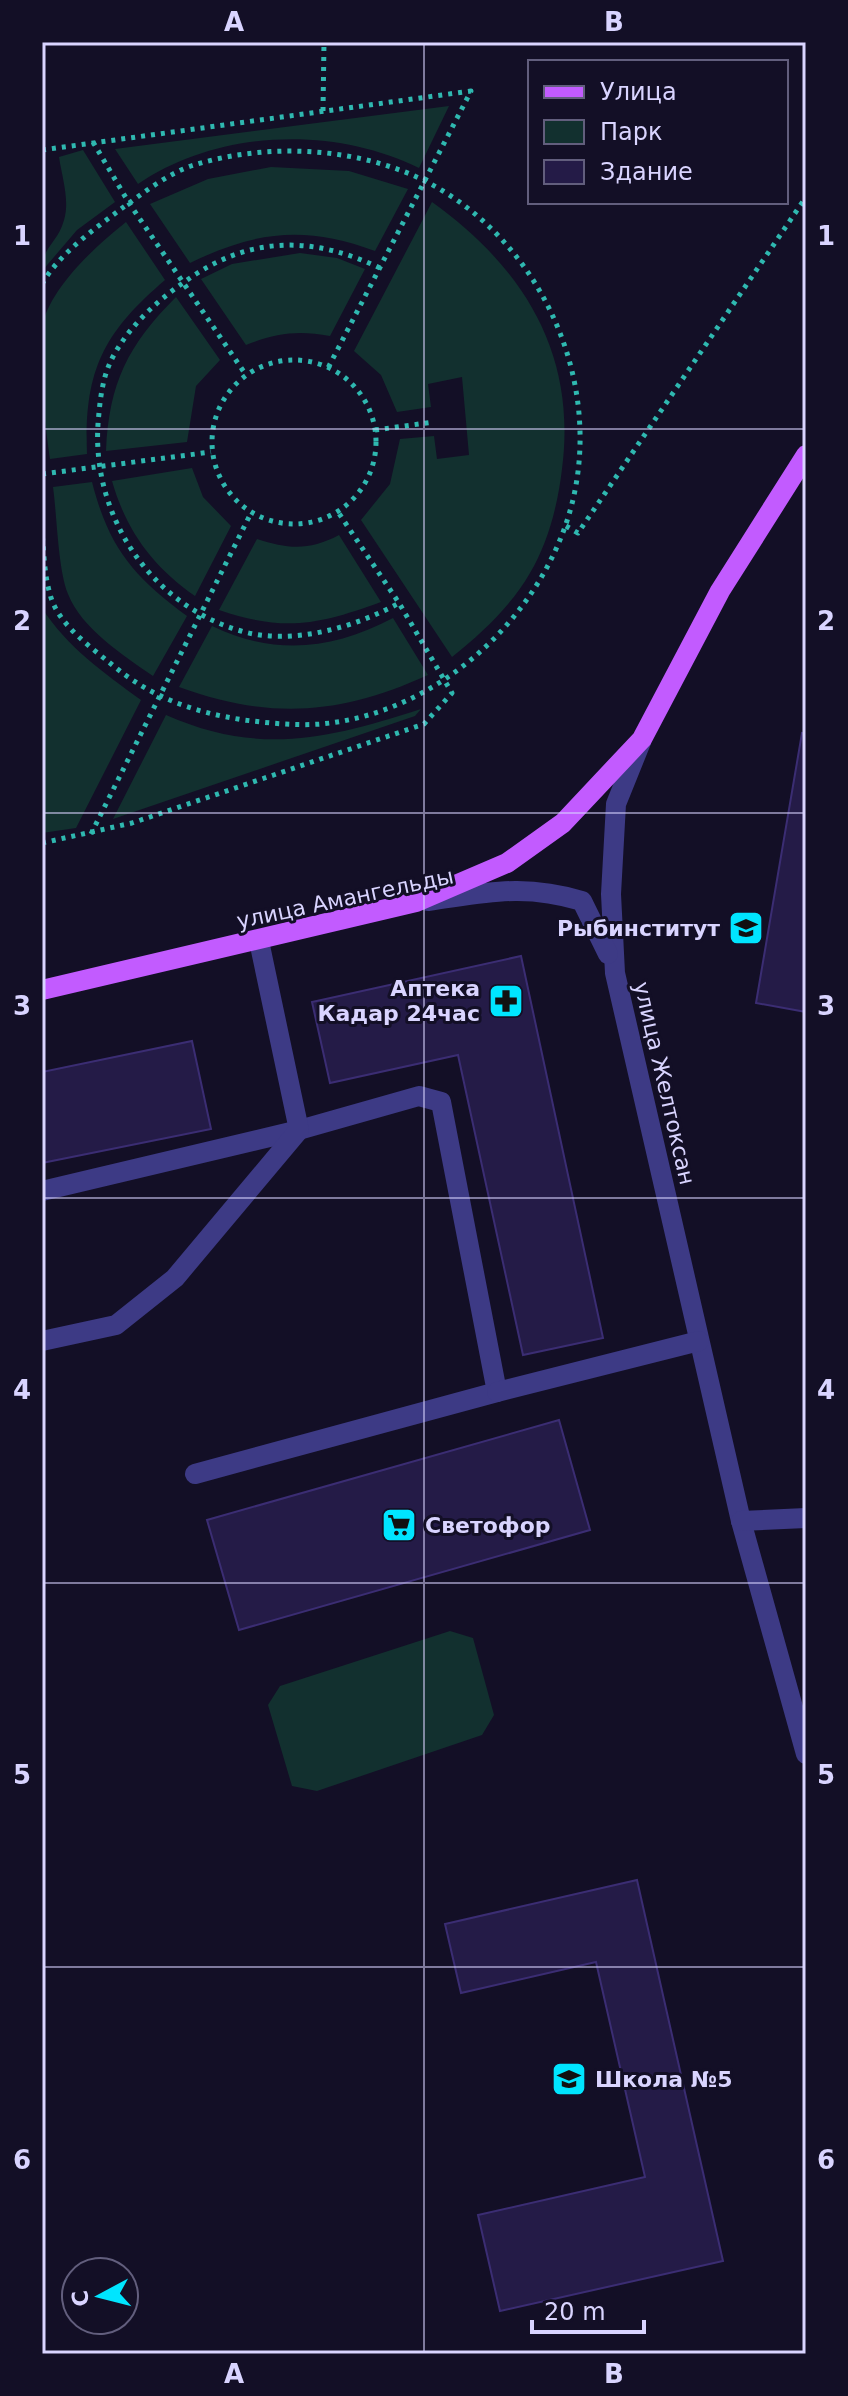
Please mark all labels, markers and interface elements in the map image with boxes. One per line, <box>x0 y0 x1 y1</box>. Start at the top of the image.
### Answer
text: A <box>224 7 244 37</box>
text: B <box>604 7 624 37</box>
legend <box>528 60 788 204</box>
text: Улица <box>600 78 677 106</box>
text: Парк <box>600 118 662 146</box>
text: Здание <box>600 158 693 186</box>
text: 1 <box>13 221 31 251</box>
text: 1 <box>817 221 835 251</box>
text: 2 <box>13 606 31 636</box>
text: 2 <box>817 606 835 636</box>
street label: улица Амангельды <box>234 863 456 934</box>
school or university icon: Рыбинститут <box>727 909 765 947</box>
place label: Рыбинститут <box>557 916 720 941</box>
place label: Аптека Кадар 24час <box>318 976 480 1026</box>
street label: улица Желтоксан <box>629 979 700 1187</box>
pharmacy icon: Аптека Кадар 24час <box>487 982 525 1020</box>
text: 3 <box>13 991 31 1021</box>
text: 3 <box>817 991 835 1021</box>
text: 4 <box>13 1375 31 1405</box>
text: 4 <box>817 1375 835 1405</box>
supermarket icon: Светофор <box>380 1506 418 1544</box>
place label: Светофор <box>425 1513 551 1538</box>
text: 5 <box>13 1760 31 1790</box>
text: 5 <box>817 1760 835 1790</box>
school or university icon: Школа №5 <box>550 2060 588 2098</box>
place label: Школа №5 <box>595 2067 733 2092</box>
text: 6 <box>13 2145 31 2175</box>
text: 6 <box>817 2145 835 2175</box>
north arrow <box>60 2256 140 2336</box>
scale bar <box>532 2284 644 2334</box>
text: С <box>67 2289 94 2308</box>
text: 20 m <box>544 2298 606 2326</box>
text: A <box>224 2359 244 2389</box>
text: B <box>604 2359 624 2389</box>

